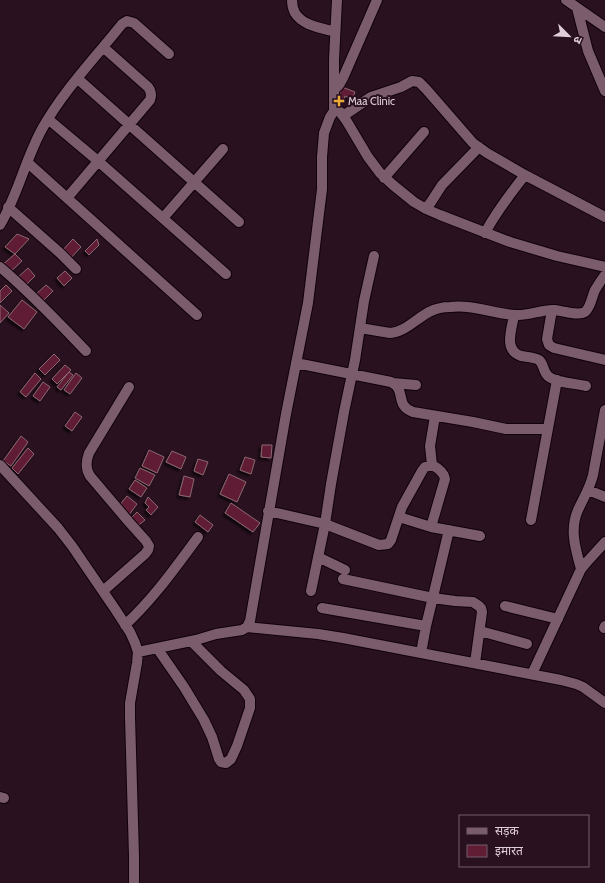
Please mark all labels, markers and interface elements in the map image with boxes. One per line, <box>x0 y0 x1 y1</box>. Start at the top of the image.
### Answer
north arrow <box>549 16 589 56</box>
text: उ <box>570 34 586 46</box>
place label: Maa Clinic <box>348 94 395 108</box>
marker: Maa Clinic <box>333 95 345 107</box>
legend <box>459 815 589 867</box>
text: सड़क <box>495 823 520 838</box>
text: इमारत <box>495 843 524 858</box>

